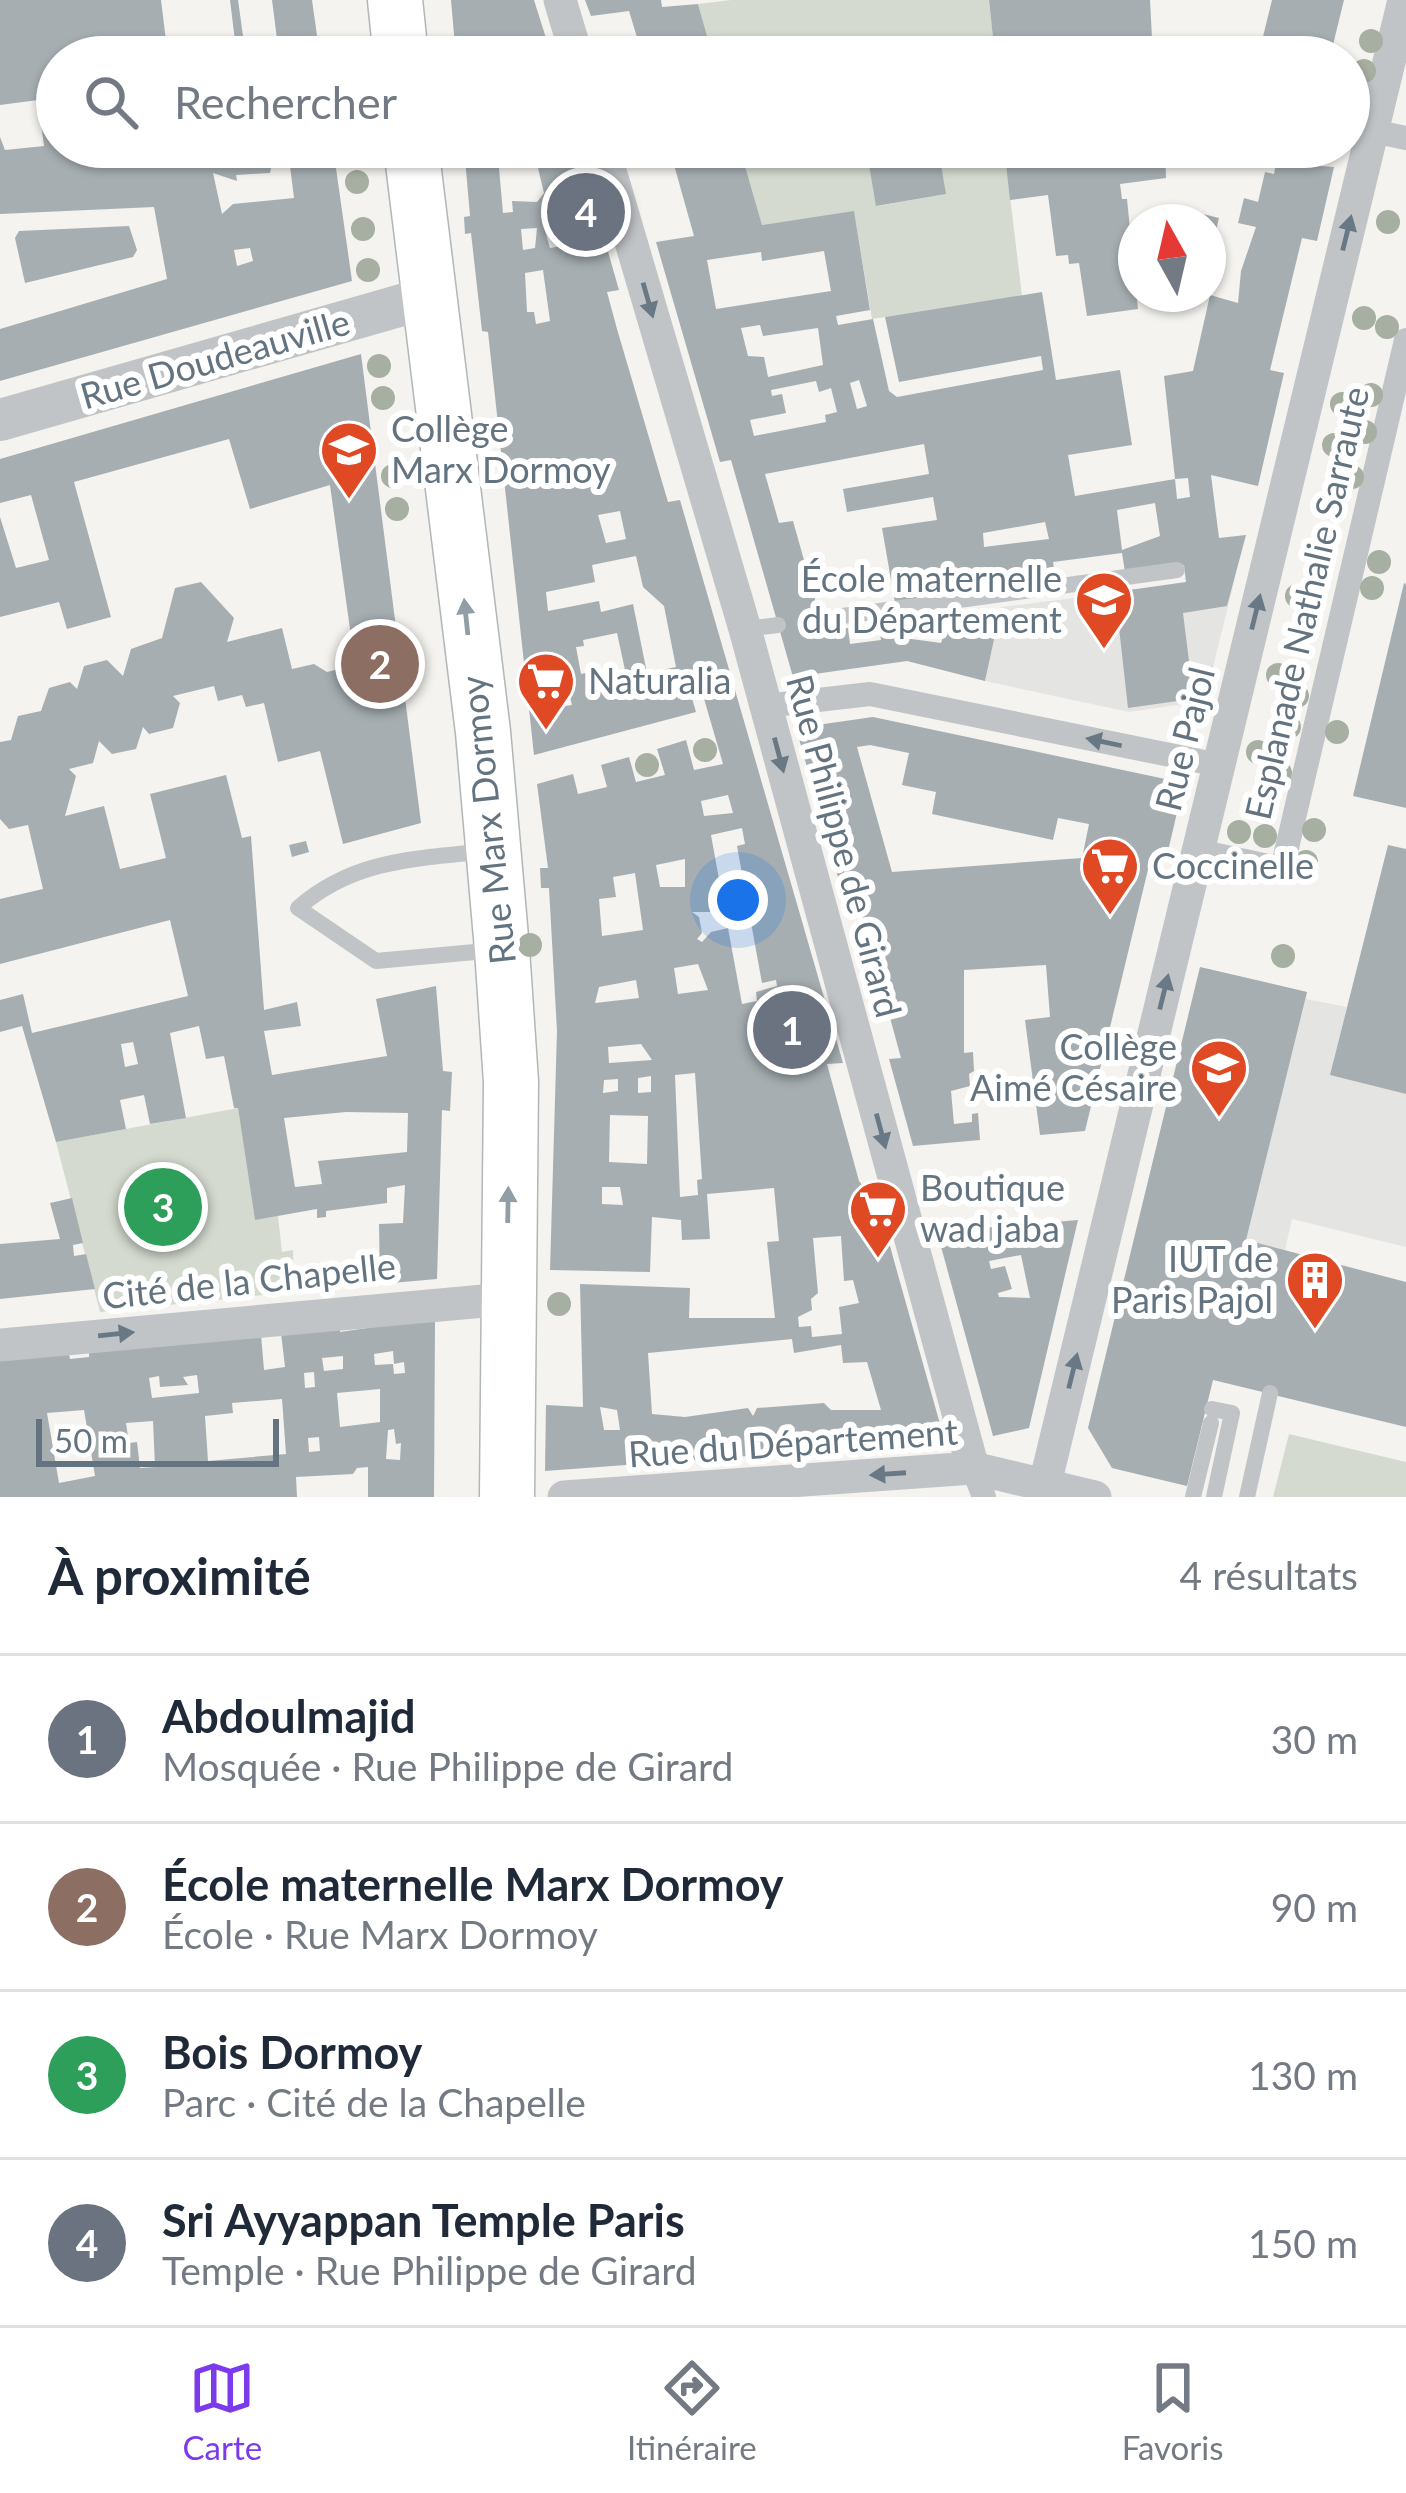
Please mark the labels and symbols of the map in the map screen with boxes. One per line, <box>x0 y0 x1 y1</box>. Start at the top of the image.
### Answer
pin: 4 <box>547 167 625 257</box>
north arrow <box>1118 204 1226 312</box>
one-way arrow <box>1338 215 1357 252</box>
one-way arrow <box>640 282 658 318</box>
street label: Rue Doudeauville <box>75 299 354 418</box>
street label: Esplanade Nathalie Sarraute <box>1235 382 1377 823</box>
place label: Collège Marx Dormoy <box>391 406 611 491</box>
school or university icon: Collège Marx Dormoy <box>318 419 380 501</box>
place label: École maternelle du Département <box>801 556 1062 641</box>
school or university icon: École maternelle du Département <box>1073 569 1135 651</box>
one-way arrow <box>1247 594 1266 631</box>
one-way arrow <box>456 598 475 635</box>
pin: 2 <box>341 619 419 709</box>
supermarket icon: Naturalia <box>515 650 577 732</box>
place label: Naturalia <box>588 658 731 702</box>
street label: Rue Pajol <box>1145 662 1223 815</box>
street label: Rue Philippe de Girard <box>778 670 912 1022</box>
street label: Rue Marx Dormoy <box>450 673 524 967</box>
one-way arrow <box>1085 732 1123 751</box>
one-way arrow <box>771 737 790 774</box>
supermarket icon: Coccinelle <box>1079 835 1141 917</box>
place label: Coccinelle <box>1152 843 1314 887</box>
your location <box>708 870 768 930</box>
one-way arrow <box>1155 973 1174 1010</box>
pin: 1 <box>753 985 831 1075</box>
place label: Collège Aimé Césaire <box>970 1024 1177 1109</box>
school or university icon: Collège Aimé Césaire <box>1188 1037 1250 1119</box>
one-way arrow <box>873 1113 892 1150</box>
pin: 3 <box>124 1162 202 1252</box>
place label: Boutique wad jaba <box>920 1165 1065 1250</box>
supermarket icon: Boutique wad jaba <box>847 1178 909 1260</box>
one-way arrow <box>498 1185 517 1223</box>
place label: IUT de Paris Pajol <box>1111 1236 1273 1321</box>
street label: Cité de la Chapelle <box>100 1243 398 1317</box>
building icon: IUT de Paris Pajol <box>1284 1249 1346 1331</box>
one-way arrow <box>98 1324 136 1343</box>
one-way arrow <box>1064 1351 1083 1389</box>
street label: Rue du Département <box>627 1409 959 1475</box>
scale bar <box>36 1413 279 1466</box>
one-way arrow <box>869 1465 906 1484</box>

